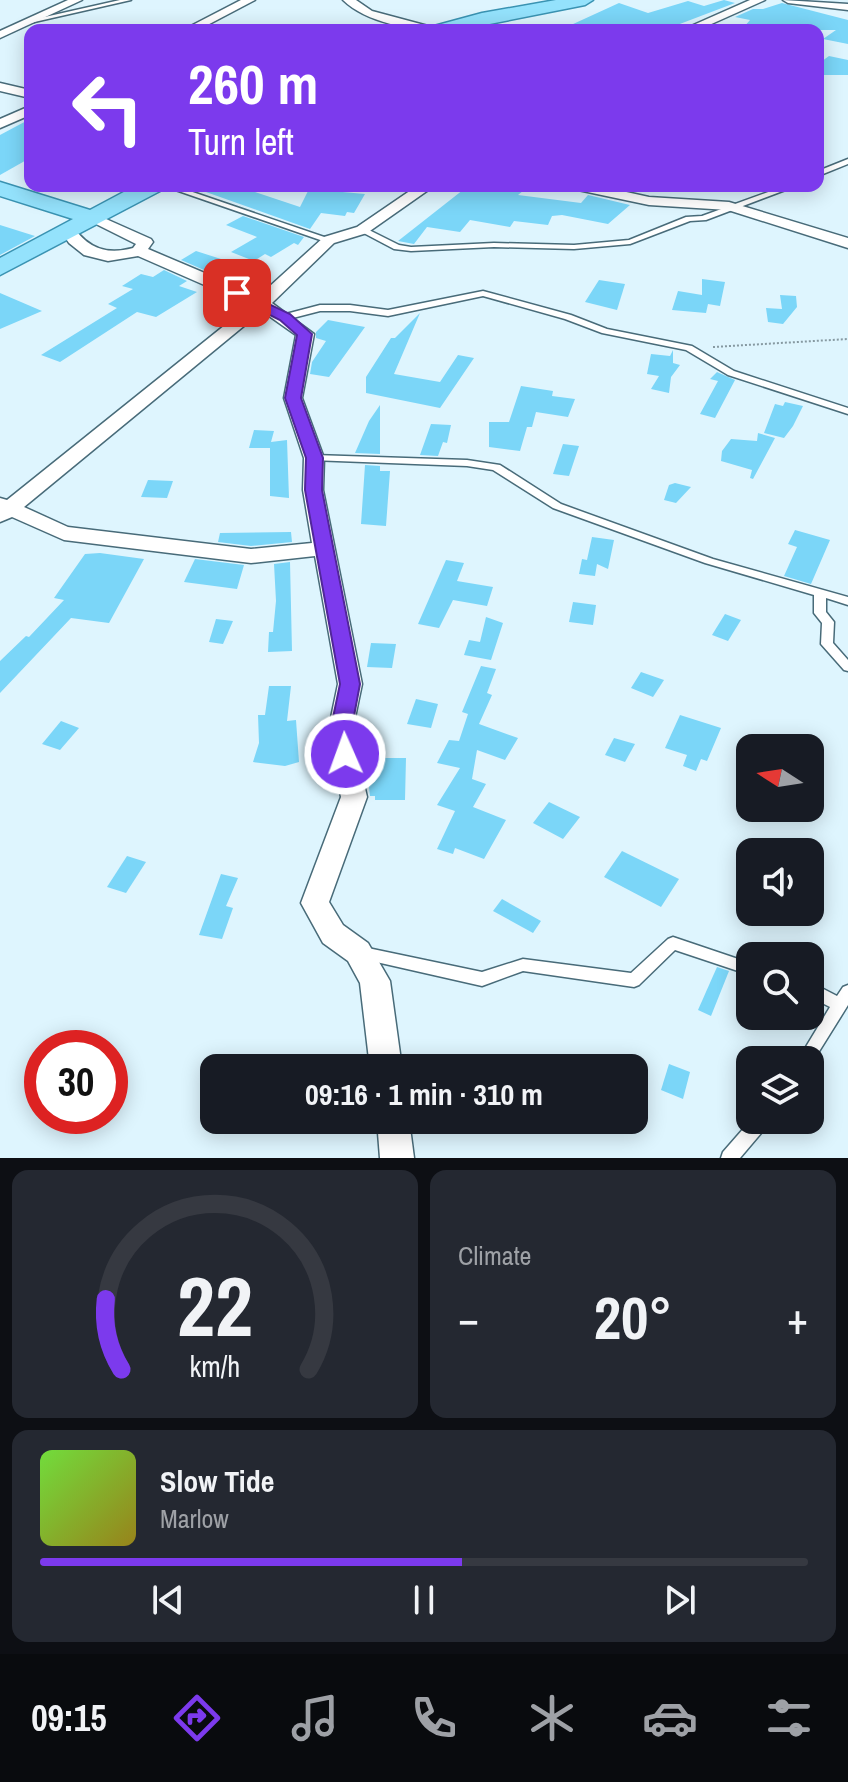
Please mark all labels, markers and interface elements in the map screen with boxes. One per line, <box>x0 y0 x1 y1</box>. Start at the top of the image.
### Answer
text: 260 m <box>188 46 318 121</box>
icon: left <box>56 56 160 160</box>
text: Turn left <box>188 118 294 166</box>
pin <box>203 259 271 327</box>
icon: arrive <box>215 271 259 315</box>
position arrow <box>303 712 387 796</box>
north arrow <box>736 734 824 822</box>
map controls <box>736 734 824 1134</box>
button: sound <box>736 838 824 926</box>
button: search <box>736 942 824 1030</box>
speed limit sign: 30 <box>24 1030 128 1134</box>
button: layers <box>736 1046 824 1134</box>
text: 09:16 · 1 min · 310 m <box>305 1074 543 1114</box>
text: Climate <box>458 1238 531 1273</box>
text: 22 <box>177 1250 253 1362</box>
text: 20° <box>594 1277 672 1358</box>
text: − <box>458 1288 479 1348</box>
text: + <box>787 1288 808 1348</box>
text: km/h <box>190 1347 240 1386</box>
text: Slow Tide <box>160 1461 274 1501</box>
text: Marlow <box>160 1501 229 1536</box>
icon: previous <box>146 1578 190 1622</box>
icon: pause <box>402 1578 446 1622</box>
icon: next <box>658 1578 702 1622</box>
icon: directions <box>169 1690 225 1746</box>
icon: music <box>287 1690 343 1746</box>
icon: phone <box>406 1690 462 1746</box>
icon: climate <box>524 1690 580 1746</box>
icon: car <box>642 1690 698 1746</box>
icon: filters <box>761 1690 817 1746</box>
text: 09:15 <box>31 1694 107 1742</box>

